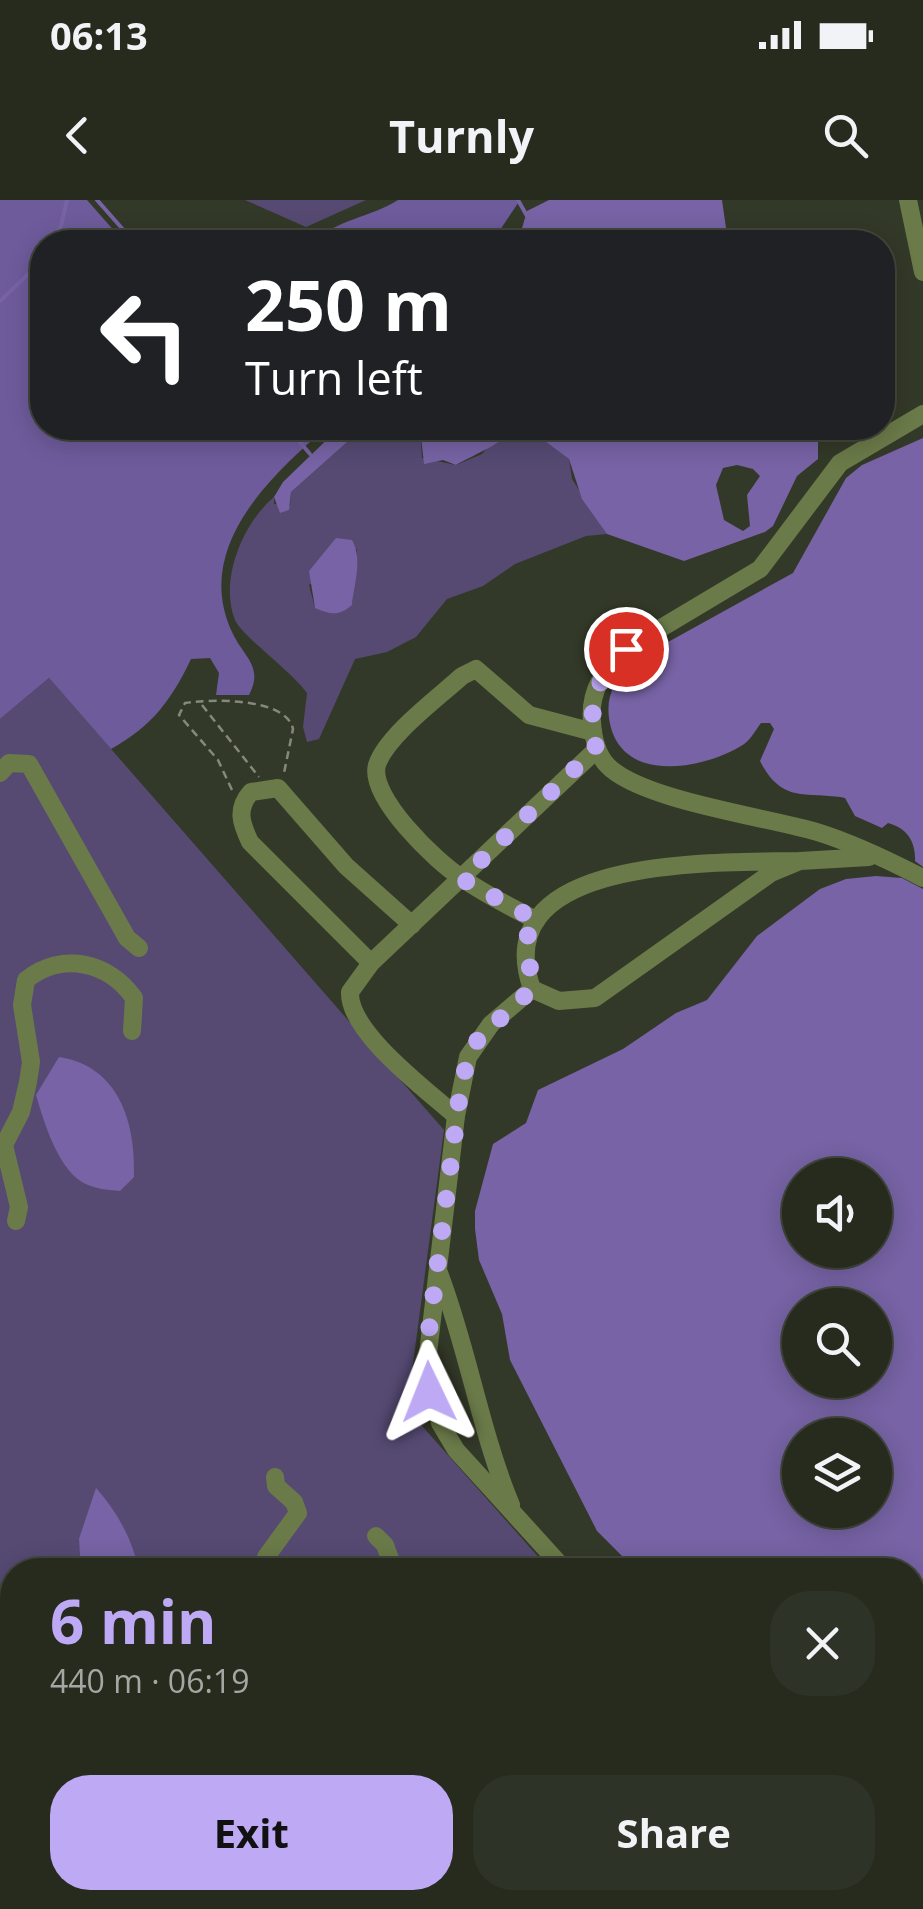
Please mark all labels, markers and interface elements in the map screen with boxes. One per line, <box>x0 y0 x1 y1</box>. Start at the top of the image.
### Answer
text: 06:13 <box>50 9 148 61</box>
text: Turnly <box>389 105 534 166</box>
icon: back <box>50 108 105 163</box>
icon: search <box>818 108 873 163</box>
text: 250 m <box>245 256 452 352</box>
icon: left <box>80 270 210 400</box>
text: Turn left <box>245 347 423 408</box>
pin <box>584 607 669 692</box>
icon: arrive <box>599 622 654 677</box>
map controls <box>782 1158 892 1528</box>
button: sound <box>782 1158 892 1268</box>
button: search <box>782 1288 892 1398</box>
position arrow <box>377 1340 481 1444</box>
button: layers <box>782 1418 892 1528</box>
text: 6 min <box>50 1580 217 1662</box>
button: close <box>770 1591 875 1696</box>
text: 440 m · 06:19 <box>50 1659 249 1702</box>
button: Exit <box>50 1775 453 1890</box>
button: Share <box>473 1775 875 1890</box>

